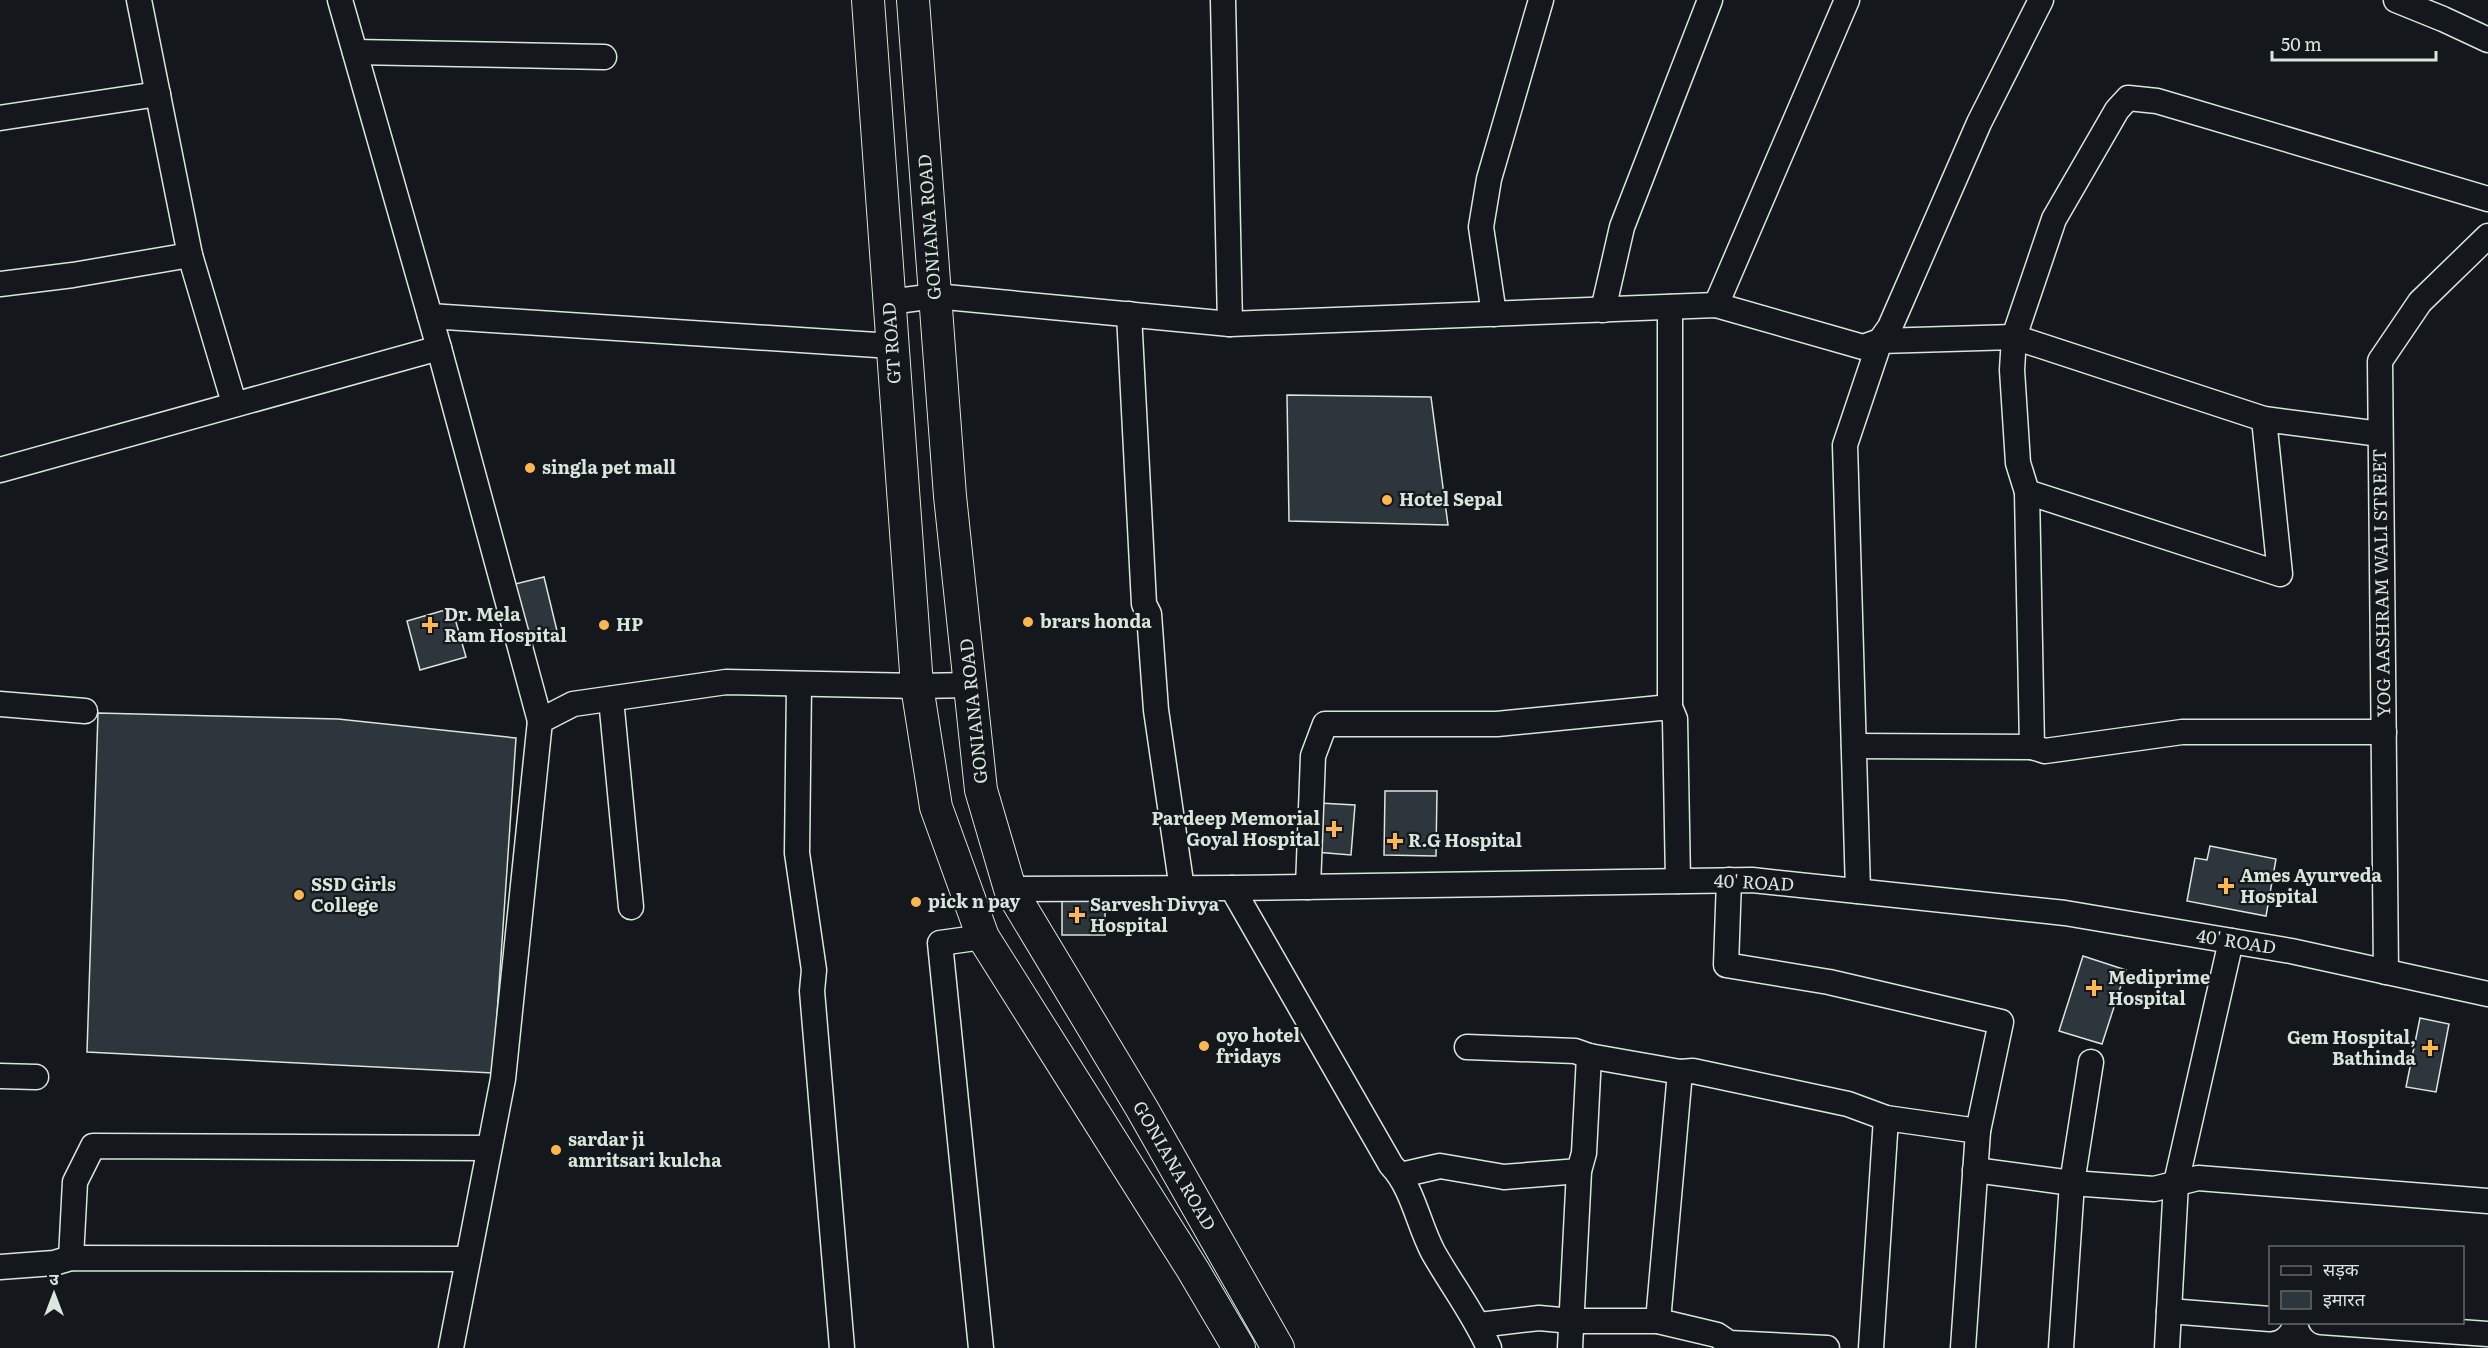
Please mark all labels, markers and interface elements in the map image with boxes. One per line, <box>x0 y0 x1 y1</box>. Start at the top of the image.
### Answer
scale bar <box>2272 24 2436 62</box>
text: 50 m <box>2281 30 2322 57</box>
street label: GONIANA ROAD <box>910 153 947 301</box>
street label: GT ROAD <box>874 301 907 385</box>
street label: YOG AASHRAM WALI STREET <box>2365 448 2396 718</box>
place label: singla pet mall <box>542 453 677 480</box>
marker: singla pet mall <box>523 461 537 475</box>
place label: Hotel Sepal <box>1399 485 1503 512</box>
marker: Hotel Sepal <box>1380 493 1394 507</box>
place label: Dr. Mela Ram Hospital <box>444 600 567 648</box>
place label: brars honda <box>1040 607 1152 634</box>
place label: HP <box>616 610 643 637</box>
marker: brars honda <box>1021 615 1035 629</box>
marker: Dr. Mela Ram Hospital <box>421 616 439 634</box>
marker: HP <box>597 618 611 632</box>
street label: GONIANA ROAD <box>951 637 994 785</box>
place label: Pardeep Memorial Goyal Hospital <box>1151 804 1320 852</box>
marker: Pardeep Memorial Goyal Hospital <box>1325 820 1343 838</box>
place label: R.G Hospital <box>1408 826 1523 853</box>
marker: R.G Hospital <box>1386 832 1404 850</box>
place label: Ames Ayurveda Hospital <box>2240 861 2383 909</box>
street label: 40' ROAD <box>1713 866 1795 897</box>
place label: SSD Girls College <box>311 870 396 918</box>
marker: Ames Ayurveda Hospital <box>2217 877 2235 895</box>
place label: pick n pay <box>928 887 1020 914</box>
marker: SSD Girls College <box>292 888 306 902</box>
place label: Sarvesh Divya Hospital <box>1090 890 1220 938</box>
marker: pick n pay <box>909 895 923 909</box>
marker: Sarvesh Divya Hospital <box>1068 906 1086 924</box>
street label: 40' ROAD <box>2194 921 2278 960</box>
place label: Mediprime Hospital <box>2108 963 2210 1011</box>
marker: Mediprime Hospital <box>2085 979 2103 997</box>
place label: oyo hotel fridays <box>1216 1021 1300 1069</box>
place label: Gem Hospital, Bathinda <box>2287 1023 2417 1071</box>
marker: oyo hotel fridays <box>1197 1039 1211 1053</box>
marker: Gem Hospital, Bathinda <box>2421 1039 2439 1057</box>
street label: GONIANA ROAD <box>1127 1095 1223 1235</box>
place label: sardar ji amritsari kulcha <box>568 1125 722 1173</box>
marker: sardar ji amritsari kulcha <box>549 1143 563 1157</box>
legend <box>2269 1246 2464 1324</box>
text: सड़क <box>2323 1255 2360 1282</box>
north arrow <box>24 1264 84 1324</box>
text: उ <box>49 1266 59 1290</box>
text: इमारत <box>2323 1285 2366 1312</box>

